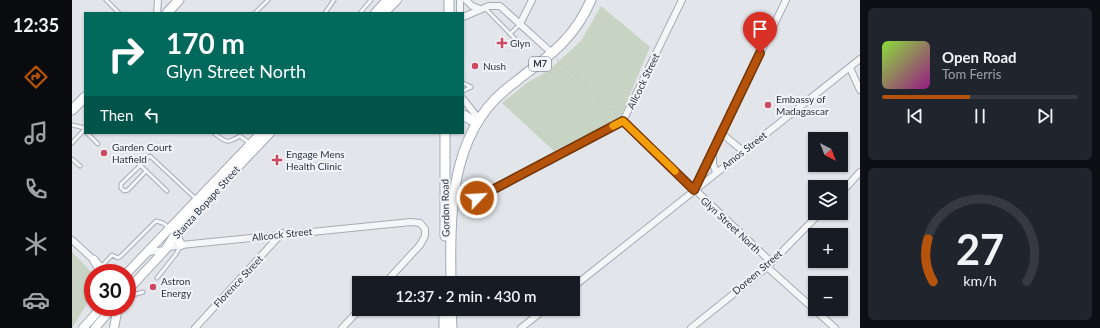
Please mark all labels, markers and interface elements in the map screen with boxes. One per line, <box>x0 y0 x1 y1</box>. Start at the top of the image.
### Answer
pin <box>743 12 777 53</box>
text: 12:35 <box>13 14 59 36</box>
icon: arrive <box>749 18 771 40</box>
text: 170 m <box>166 26 245 60</box>
icon: right <box>100 28 152 80</box>
place label: Glyn <box>510 37 530 49</box>
marker: Glyn <box>497 38 507 48</box>
text: Open Road <box>942 48 1017 66</box>
street label: Allcock Street <box>624 51 662 111</box>
road number: M7 <box>529 57 551 71</box>
text: Glyn Street North <box>166 60 306 82</box>
place label: Nush <box>483 60 506 72</box>
marker: Nush <box>470 61 480 71</box>
icon: directions <box>22 63 50 91</box>
text: Tom Ferris <box>942 66 1001 82</box>
place label: Embassy of Madagascar <box>776 93 829 117</box>
marker: Embassy of Madagascar <box>763 100 773 110</box>
icon: left <box>141 104 163 126</box>
icon: previous <box>904 105 926 127</box>
icon: pause <box>969 105 991 127</box>
icon: next <box>1034 105 1056 127</box>
text: Then <box>100 106 133 124</box>
icon: music <box>22 119 50 147</box>
street label: Amos Street <box>719 128 769 171</box>
north arrow <box>808 132 848 172</box>
map controls <box>808 132 848 316</box>
place label: Garden Court Hatfield <box>112 141 172 165</box>
marker: Garden Court Hatfield <box>99 148 109 158</box>
place label: Engage Mens Health Clinic <box>286 148 345 172</box>
marker: Engage Mens Health Clinic <box>271 154 283 166</box>
street label: Stanza Bopape Street <box>170 163 242 241</box>
icon: phone <box>22 175 50 203</box>
position arrow <box>456 177 498 219</box>
street label: Gordon Road <box>438 179 452 237</box>
button: layers <box>808 180 848 220</box>
street label: Glyn Street North <box>698 194 764 256</box>
text: 27 <box>956 224 1004 274</box>
street label: Allcock Street <box>251 225 313 243</box>
button: + <box>808 228 848 268</box>
icon: climate <box>22 230 50 258</box>
street label: Doreen Street <box>730 247 785 297</box>
street label: Florence Street <box>211 252 265 310</box>
speed limit sign: 30 <box>84 264 136 316</box>
text: km/h <box>963 272 997 289</box>
place label: Astron Energy <box>161 275 192 299</box>
button: − <box>808 276 848 316</box>
marker: Astron Energy <box>148 282 158 292</box>
icon: car <box>22 286 50 314</box>
text: 12:37 · 2 min · 430 m <box>396 287 536 305</box>

